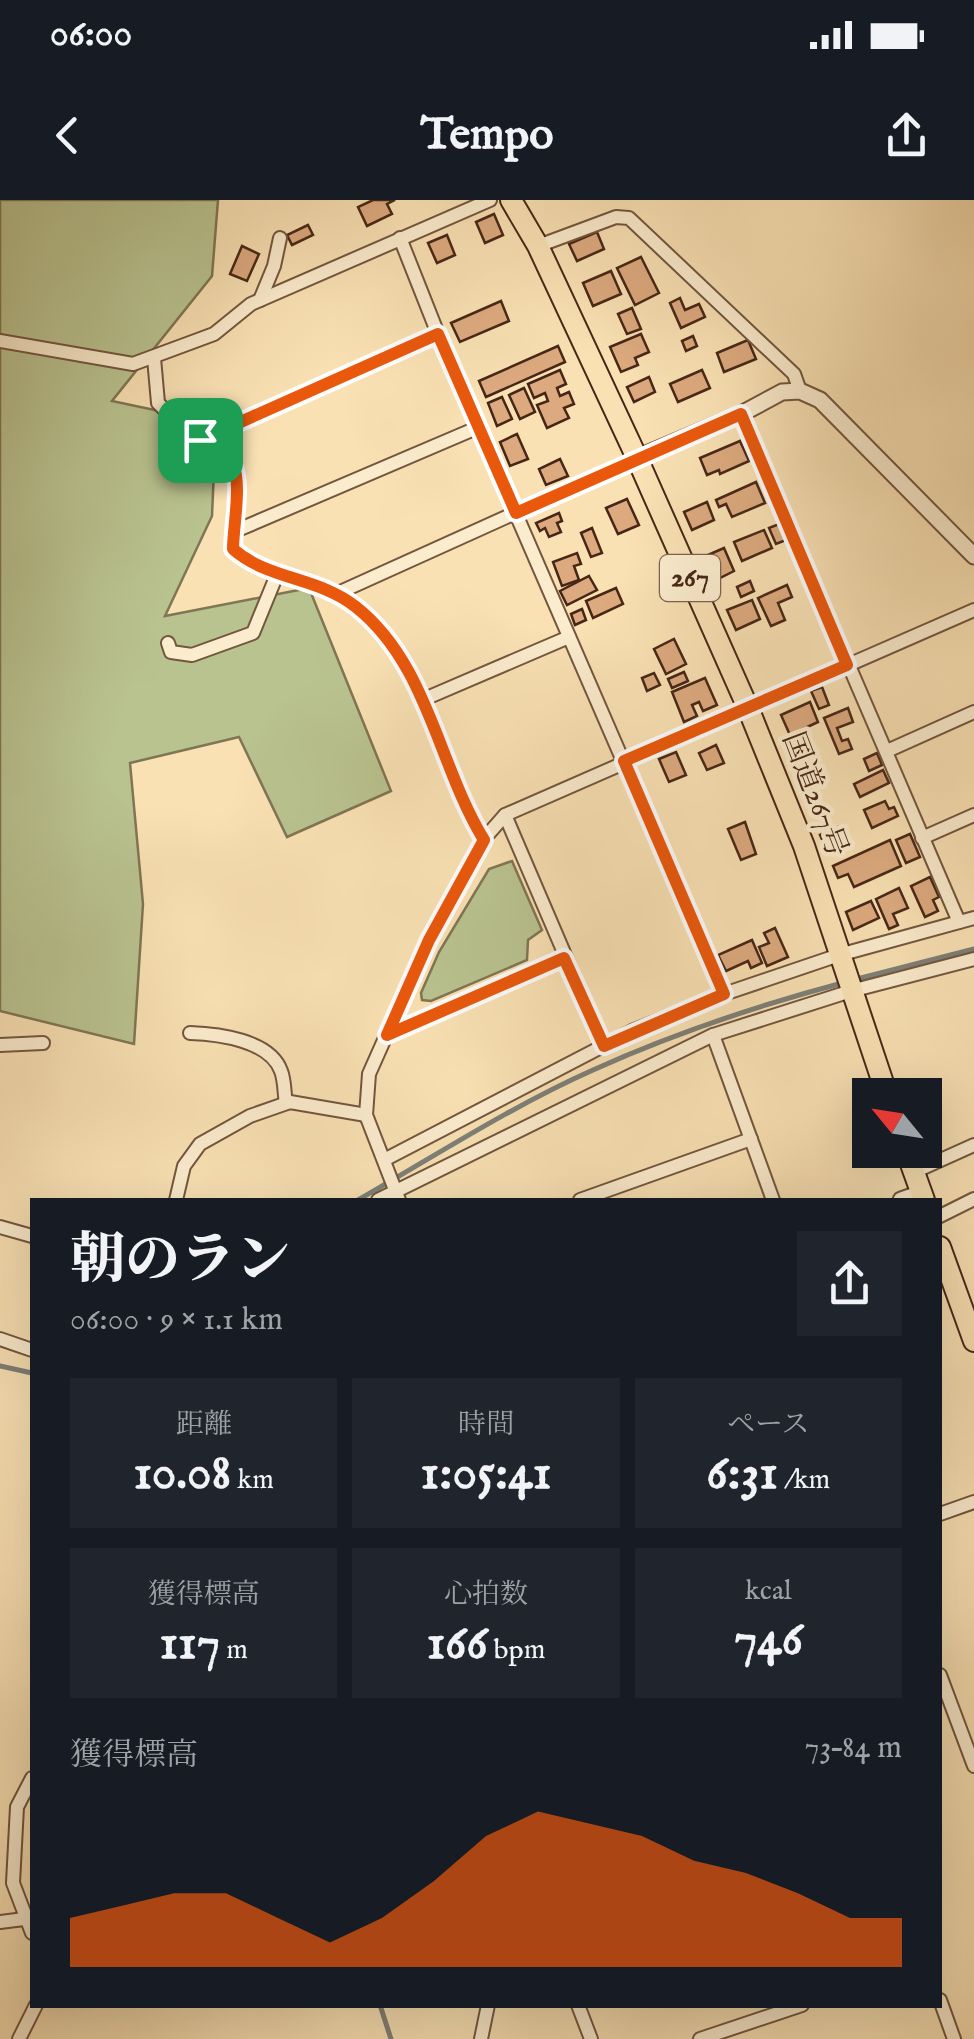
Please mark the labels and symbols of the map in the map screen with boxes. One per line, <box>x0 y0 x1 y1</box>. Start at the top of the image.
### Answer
pin <box>158 398 243 483</box>
road number: 267 <box>660 555 720 601</box>
street label: 国道267号 <box>773 727 855 863</box>
north arrow <box>852 1078 942 1168</box>

